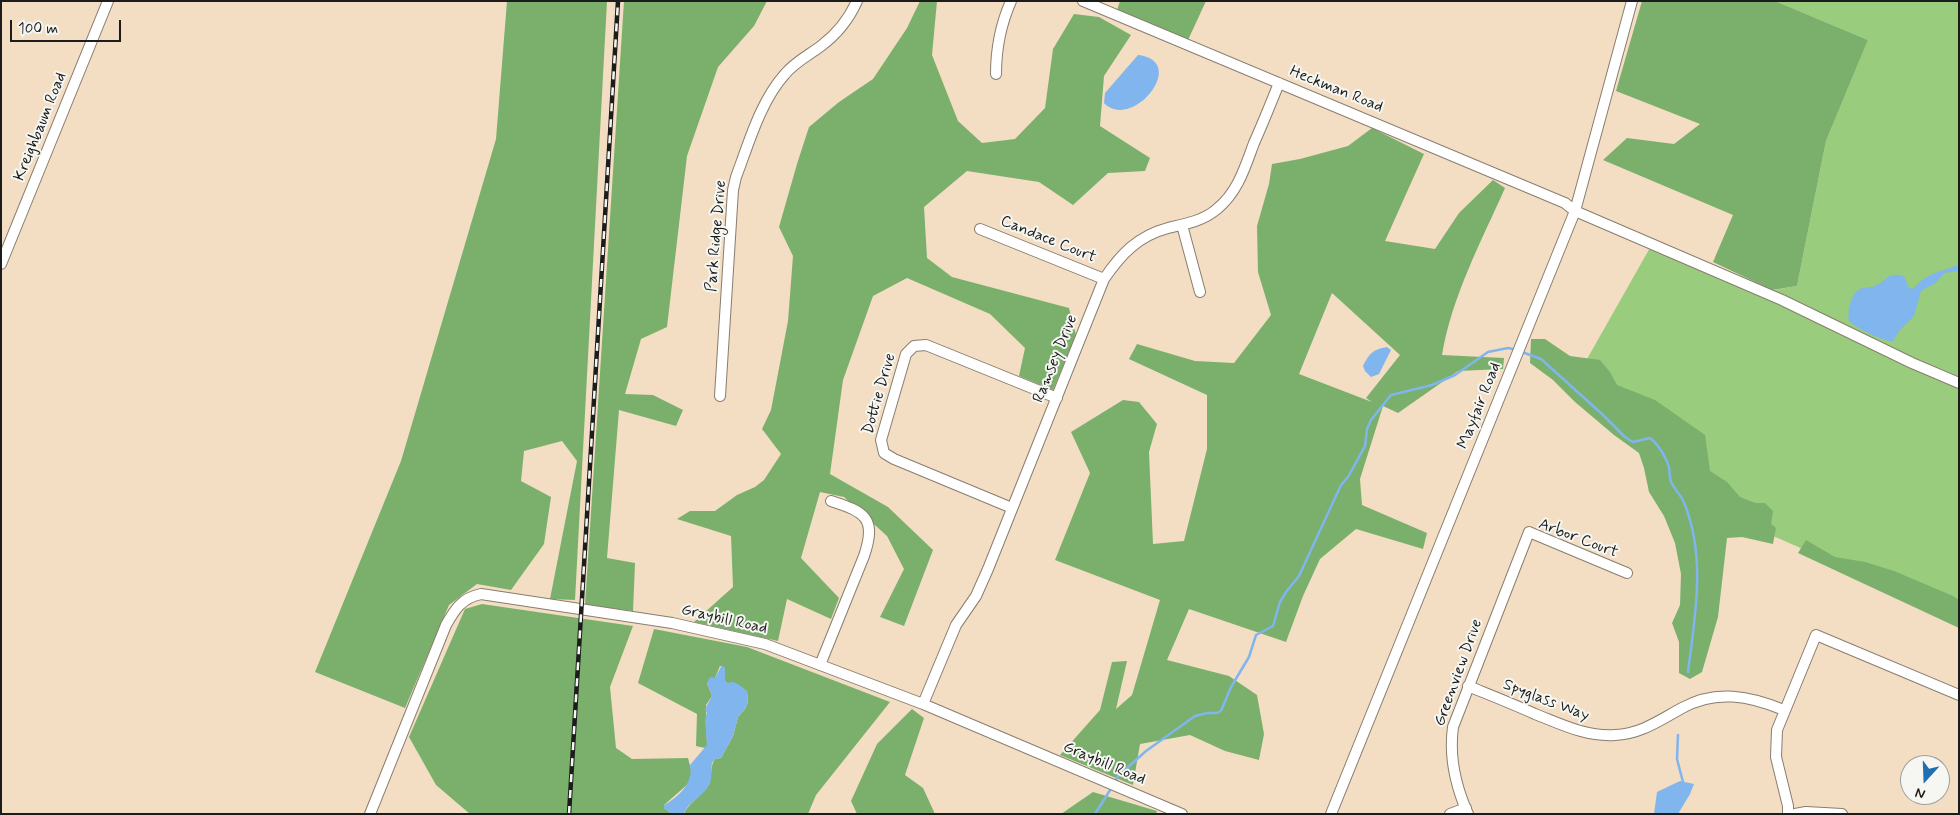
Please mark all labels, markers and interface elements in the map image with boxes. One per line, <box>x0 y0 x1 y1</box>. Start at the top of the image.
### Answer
scale bar <box>12 10 124 42</box>
text: 100 m <box>18 19 58 39</box>
street label: Heckman Road <box>1286 63 1386 117</box>
street label: Kreighbaum Road <box>10 70 72 184</box>
street label: Park Ridge Drive <box>703 179 731 293</box>
street label: Candace Court <box>997 212 1099 268</box>
street label: Ramsey Drive <box>1030 312 1082 406</box>
street label: Dottie Drive <box>859 351 901 437</box>
street label: Mayfair Road <box>1454 360 1506 452</box>
street label: Arbor Court <box>1536 515 1620 563</box>
street label: Graybill Road <box>679 601 769 639</box>
street label: Greenview Drive <box>1431 617 1487 729</box>
street label: Spyglass Way <box>1500 676 1592 726</box>
street label: Graybill Road <box>1060 738 1148 790</box>
north arrow <box>1900 755 1950 805</box>
text: N <box>1913 783 1928 803</box>

